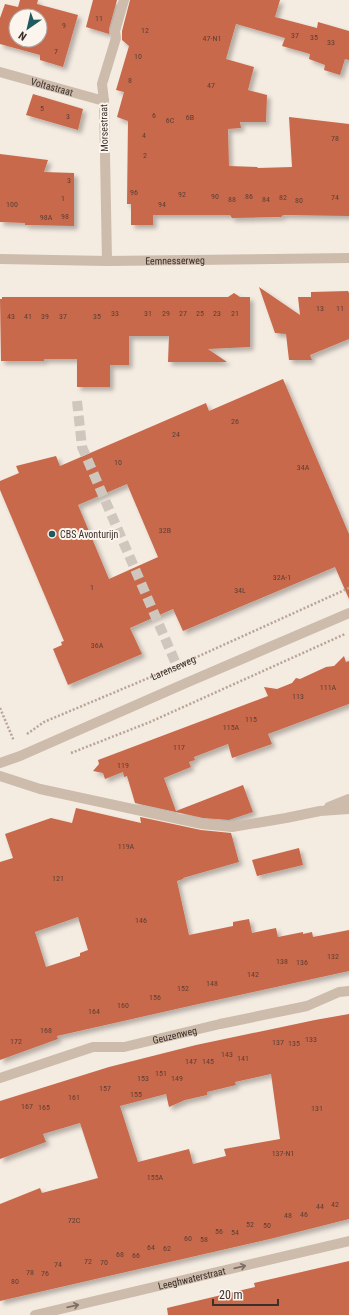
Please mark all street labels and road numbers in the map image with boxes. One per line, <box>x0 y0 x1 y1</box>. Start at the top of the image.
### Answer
street label: Voltastraat <box>30 75 74 98</box>
street label: Morsestraat <box>98 104 110 152</box>
street label: Eemnesserweg <box>145 254 205 266</box>
street label: Larenseweg <box>149 653 197 682</box>
street label: Geuzenweg <box>151 1024 198 1046</box>
street label: Leeghwaterstraat <box>157 1265 227 1291</box>

